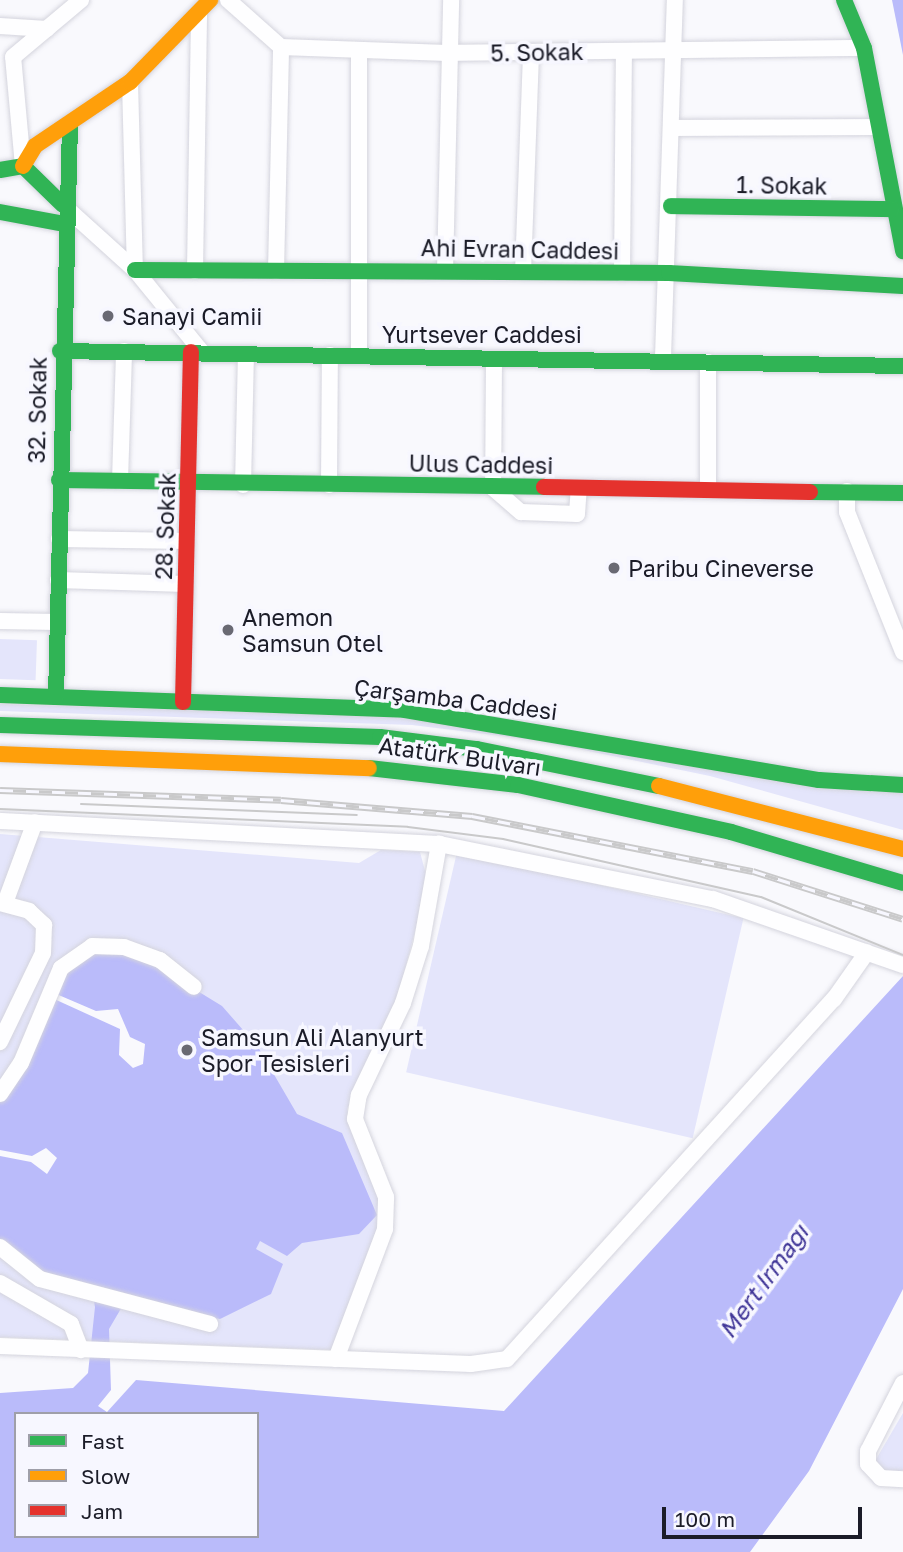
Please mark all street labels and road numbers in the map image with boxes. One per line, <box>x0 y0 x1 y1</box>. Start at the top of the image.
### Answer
street label: 5. Sokak <box>490 37 584 67</box>
street label: 1. Sokak <box>736 170 828 200</box>
street label: Ahi Evran Caddesi <box>421 233 619 265</box>
street label: Yurtsever Caddesi <box>382 320 582 348</box>
street label: 32. Sokak <box>22 356 52 464</box>
street label: Ulus Caddesi <box>408 449 554 479</box>
street label: 28. Sokak <box>149 472 181 580</box>
street label: Çarşamba Caddesi <box>353 673 559 725</box>
street label: Atatürk Bulvarı <box>377 731 543 781</box>

